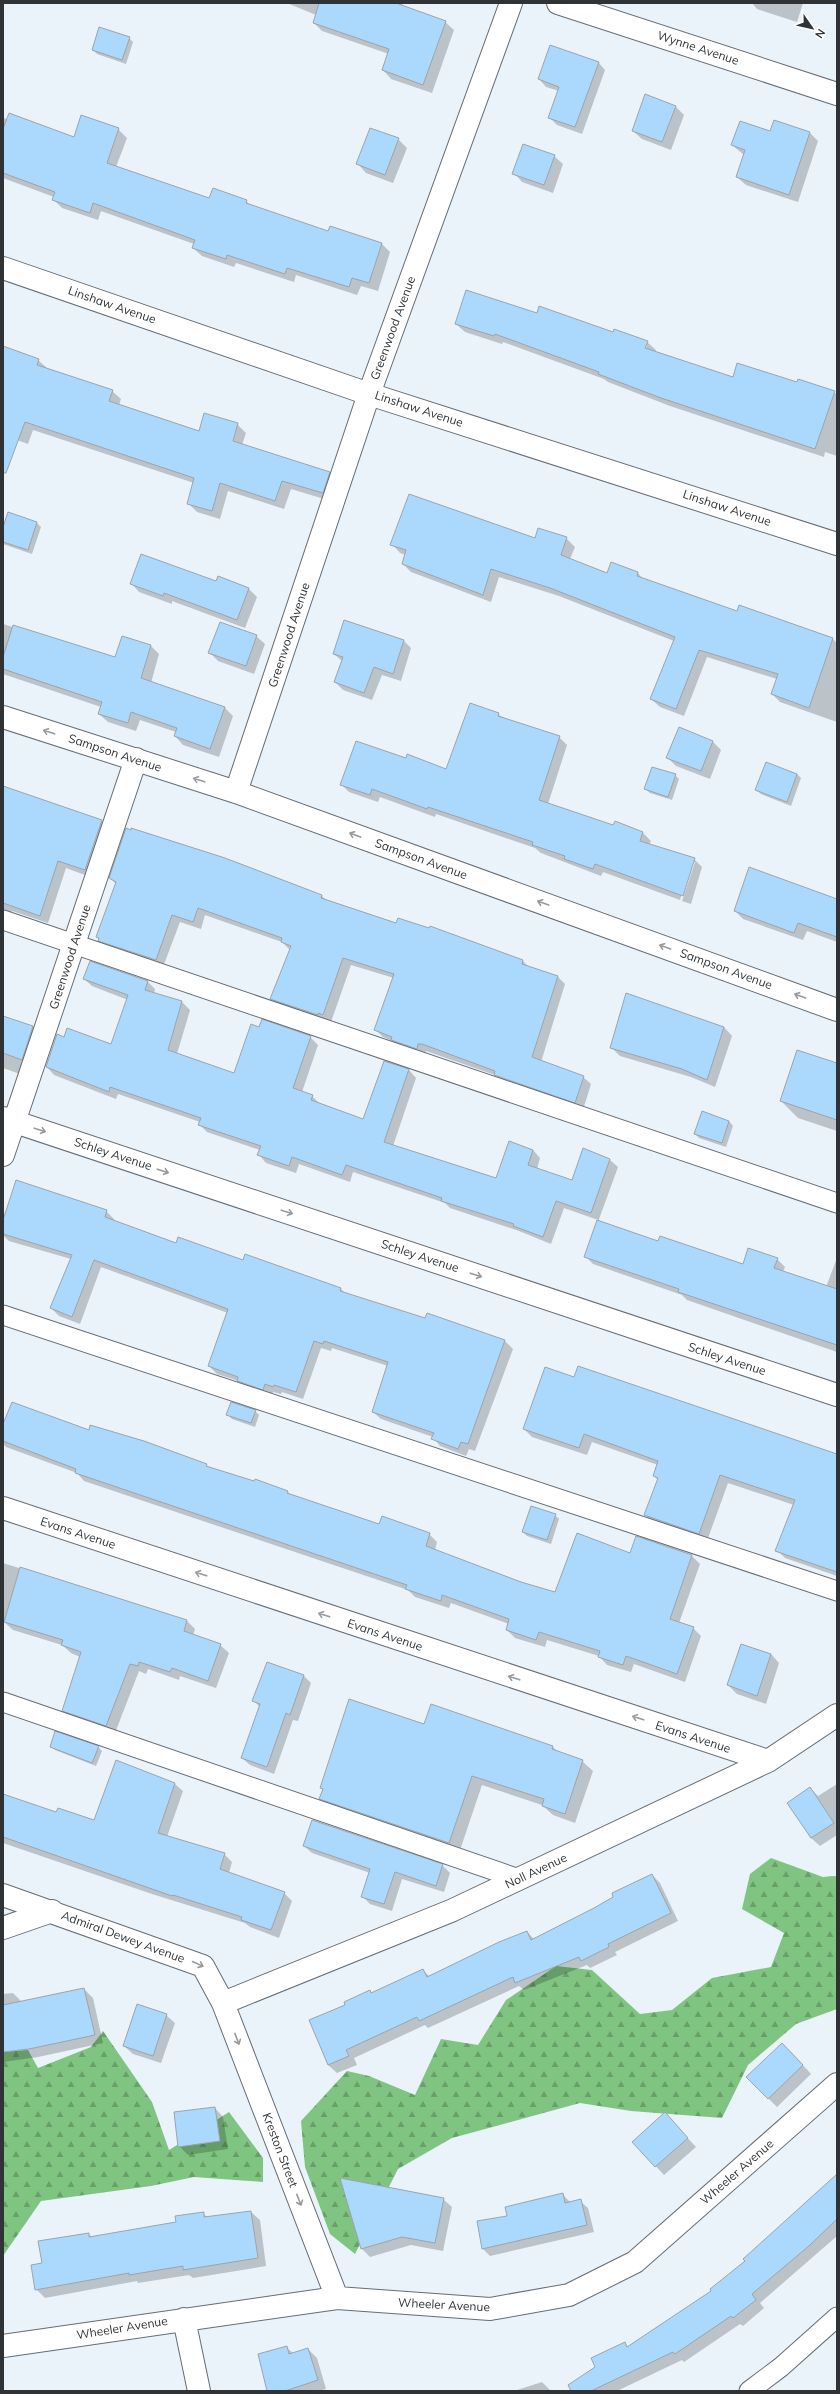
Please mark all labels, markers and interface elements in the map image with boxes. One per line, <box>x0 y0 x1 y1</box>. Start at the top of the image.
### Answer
north arrow <box>792 8 832 48</box>
text: N <box>812 26 828 41</box>
street label: Wynne Avenue <box>655 27 741 68</box>
street label: Greenwood Avenue <box>367 274 418 382</box>
street label: Linshaw Avenue <box>66 282 158 327</box>
street label: Linshaw Avenue <box>373 387 465 430</box>
street label: Linshaw Avenue <box>681 486 773 529</box>
street label: Greenwood Avenue <box>265 581 313 689</box>
one-way arrow <box>43 727 55 735</box>
street label: Sampson Avenue <box>67 730 164 775</box>
one-way arrow <box>193 776 206 783</box>
one-way arrow <box>349 830 361 838</box>
street label: Sampson Avenue <box>373 835 469 882</box>
one-way arrow <box>536 899 549 906</box>
street label: Greenwood Avenue <box>46 903 94 1011</box>
one-way arrow <box>659 943 671 951</box>
street label: Sampson Avenue <box>678 945 774 992</box>
one-way arrow <box>795 992 807 1000</box>
one-way arrow <box>33 1127 46 1134</box>
street label: Schley Avenue <box>72 1134 154 1173</box>
one-way arrow <box>157 1168 170 1175</box>
one-way arrow <box>280 1209 293 1216</box>
street label: Schley Avenue <box>379 1236 461 1275</box>
one-way arrow <box>470 1272 483 1279</box>
street label: Schley Avenue <box>686 1339 768 1378</box>
street label: Evans Avenue <box>39 1513 118 1552</box>
one-way arrow <box>195 1570 208 1577</box>
one-way arrow <box>319 1610 331 1618</box>
street label: Evans Avenue <box>346 1615 425 1654</box>
one-way arrow <box>509 1673 521 1681</box>
one-way arrow <box>632 1714 644 1722</box>
street label: Evans Avenue <box>654 1717 733 1756</box>
street label: Noll Avenue <box>502 1850 569 1891</box>
street label: Admiral Dewey Avenue <box>59 1907 187 1966</box>
one-way arrow <box>192 1961 204 1968</box>
one-way arrow <box>234 2033 242 2045</box>
street label: Kreston Street <box>259 2110 302 2189</box>
street label: Wheeler Avenue <box>697 2136 776 2207</box>
one-way arrow <box>295 2193 303 2205</box>
street label: Wheeler Avenue <box>398 2295 490 2314</box>
street label: Wheeler Avenue <box>75 2313 169 2342</box>

